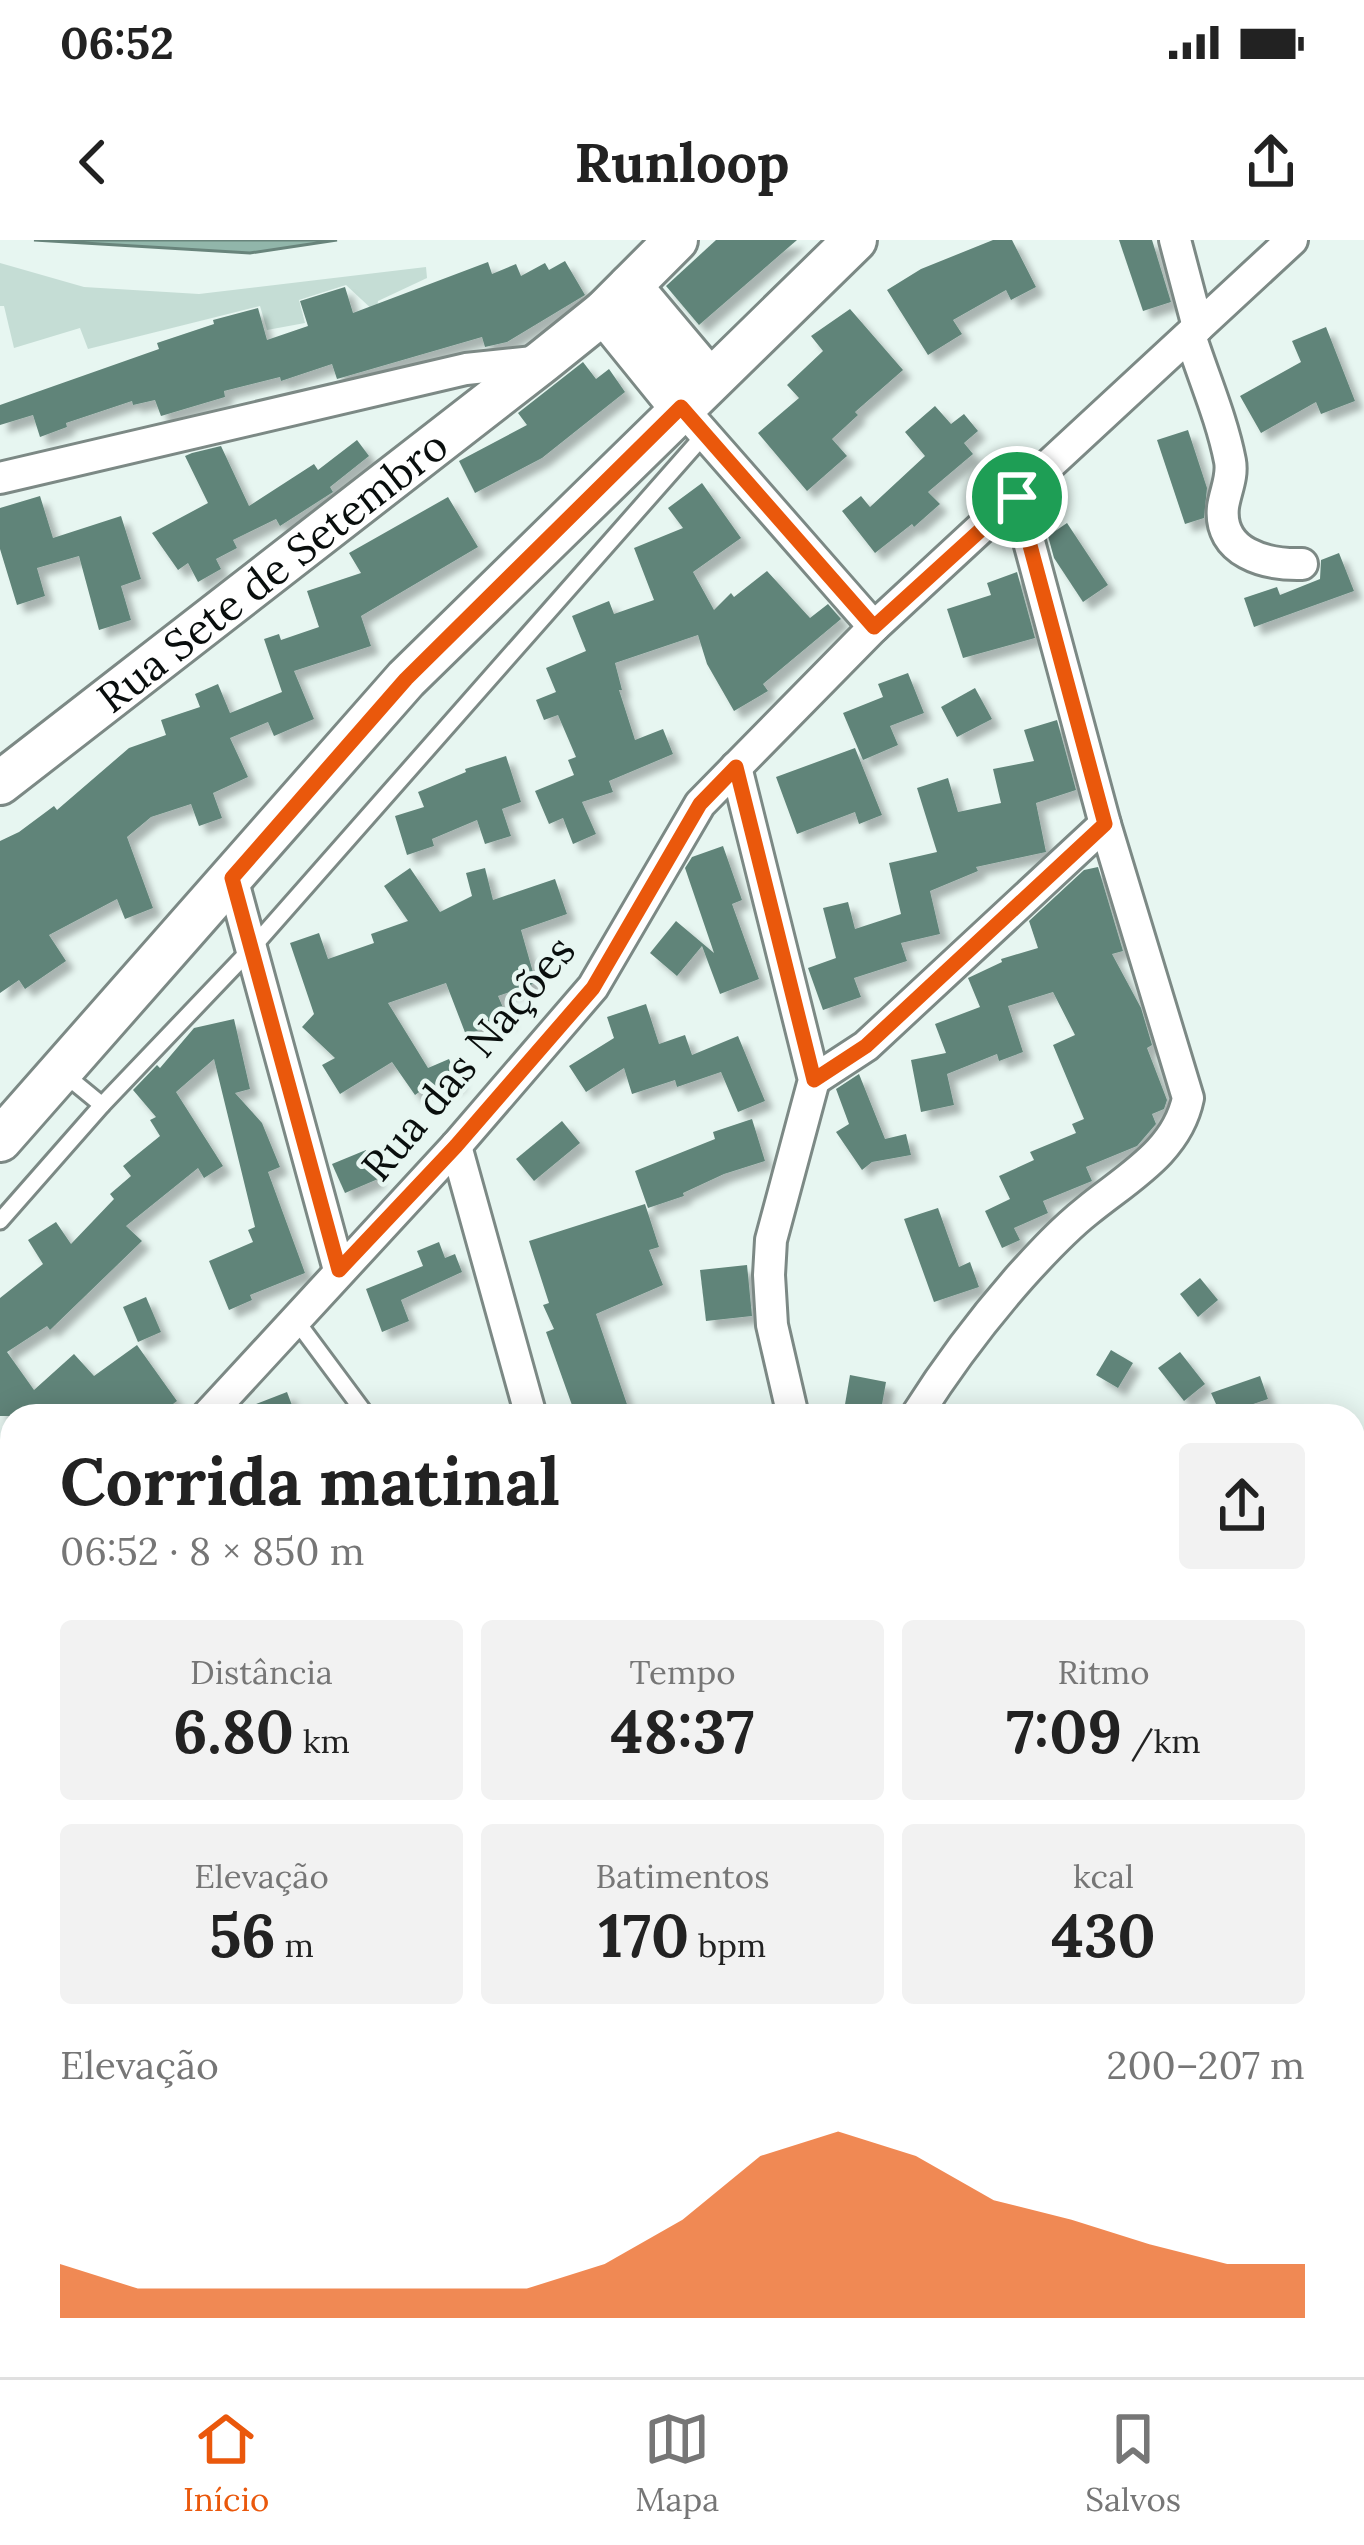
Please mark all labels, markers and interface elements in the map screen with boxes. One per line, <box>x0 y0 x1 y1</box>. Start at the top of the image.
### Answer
text: 06:52 <box>60 14 174 71</box>
text: Runloop <box>575 128 789 197</box>
icon: back <box>60 129 126 195</box>
icon: share <box>1238 129 1304 195</box>
street label: Rua Sete de Setembro <box>86 418 458 724</box>
pin <box>966 446 1068 548</box>
icon: arrive <box>984 464 1050 530</box>
street label: Rua das Nações <box>350 924 586 1192</box>
text: Corrida matinal <box>60 1439 560 1523</box>
button: share <box>1179 1443 1305 1569</box>
text: 06:52 · 8 × 850 m <box>60 1526 365 1576</box>
text: Distância <box>190 1651 333 1693</box>
text: Tempo <box>630 1651 735 1693</box>
text: Ritmo <box>1057 1651 1150 1693</box>
text: 6.80 <box>173 1693 294 1769</box>
text: 48:37 <box>611 1693 754 1769</box>
text: 7:09 <box>1006 1693 1122 1769</box>
text: km <box>294 1720 350 1762</box>
text: /km <box>1122 1720 1201 1762</box>
text: Elevação <box>194 1855 329 1897</box>
text: Batimentos <box>596 1855 769 1897</box>
text: kcal <box>1073 1855 1134 1897</box>
text: 56 <box>209 1897 276 1973</box>
text: 170 <box>599 1897 689 1973</box>
text: 430 <box>1051 1897 1156 1973</box>
text: m <box>276 1924 314 1966</box>
text: bpm <box>689 1924 766 1966</box>
text: Elevação <box>60 2040 219 2090</box>
text: 200–207 m <box>1106 2040 1305 2090</box>
tab: Início <box>183 2406 269 2520</box>
tab: Mapa <box>635 2406 719 2520</box>
tab: Salvos <box>1085 2406 1181 2520</box>

